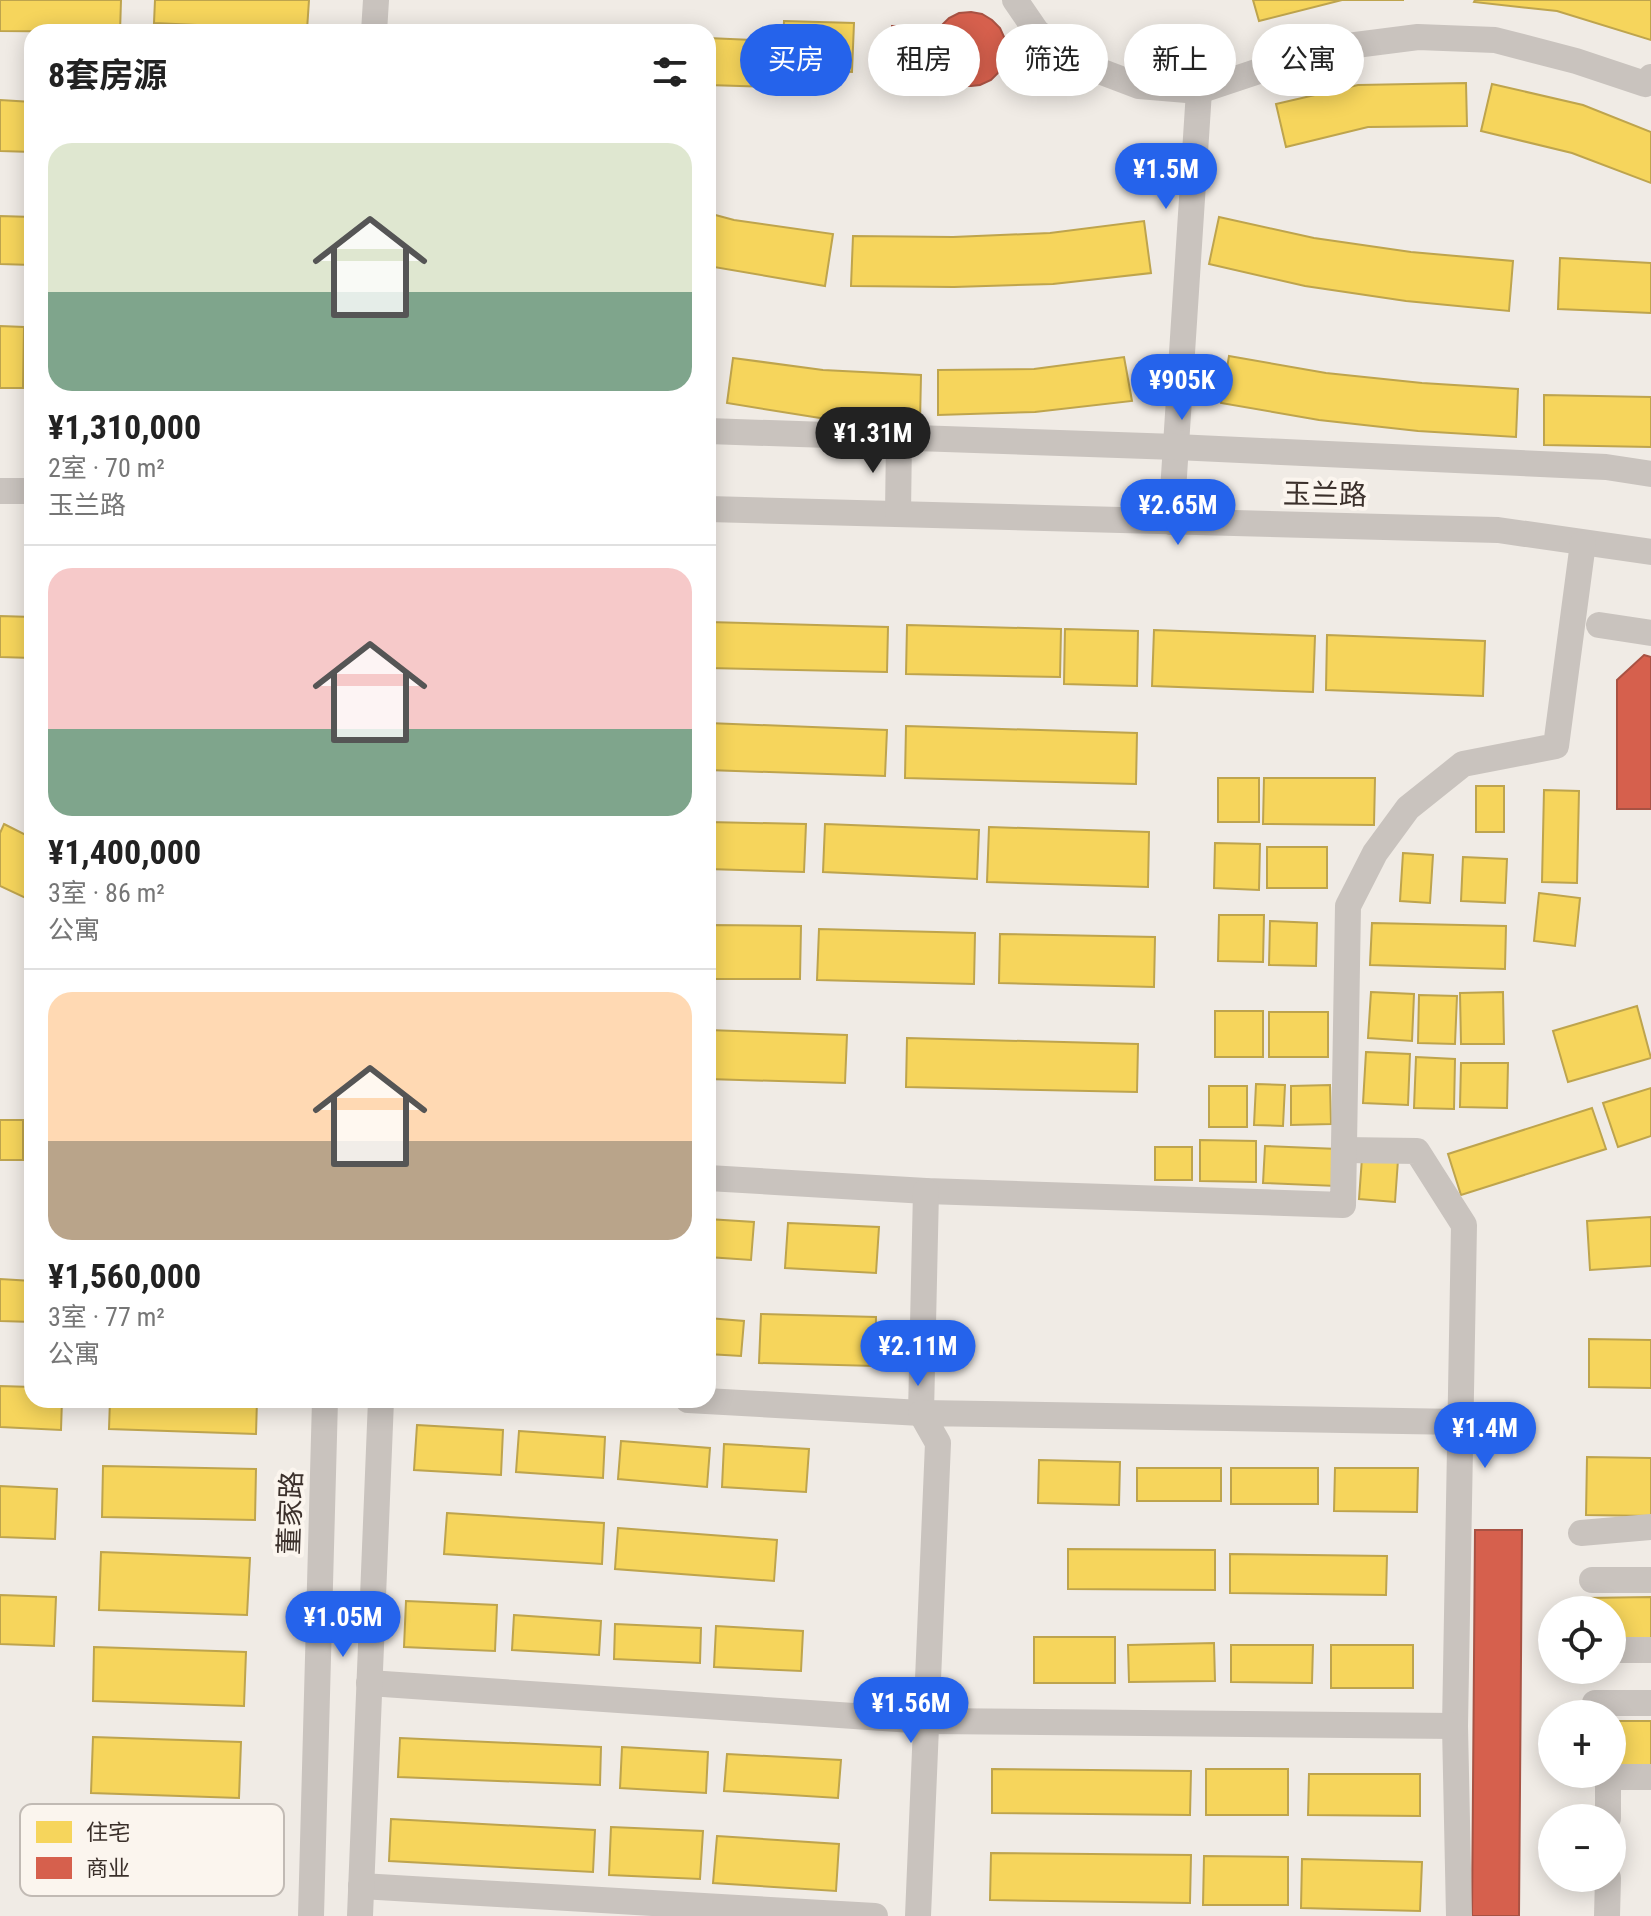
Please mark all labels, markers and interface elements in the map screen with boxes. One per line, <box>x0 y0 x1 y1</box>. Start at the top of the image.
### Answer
chip: 买房 <box>740 24 852 96</box>
chip: 租房 <box>868 24 980 96</box>
chip: 筛选 <box>996 24 1108 96</box>
chip: 新上 <box>1124 24 1236 96</box>
chip: 公寓 <box>1252 24 1364 96</box>
icon: filters <box>648 50 692 94</box>
text: 8套房源 <box>48 55 167 95</box>
pin: ¥1.5M <box>1110 143 1222 211</box>
text: ¥1.5M <box>1133 154 1199 184</box>
icon: home <box>298 195 442 339</box>
pin: ¥905K <box>1126 354 1238 422</box>
text: ¥905K <box>1149 365 1215 395</box>
text: ¥1,310,000 <box>48 407 201 447</box>
pin: ¥1.31M <box>808 407 938 475</box>
text: ¥1.31M <box>833 418 913 448</box>
text: 2室 · 70 m² <box>48 453 165 483</box>
street label: 玉兰路 <box>1283 477 1367 512</box>
pin: ¥2.65M <box>1113 479 1243 547</box>
text: 玉兰路 <box>48 490 126 520</box>
text: ¥2.65M <box>1138 490 1218 520</box>
icon: home <box>298 620 442 764</box>
text: ¥1,400,000 <box>48 832 201 872</box>
text: 3室 · 86 m² <box>48 878 165 908</box>
text: 公寓 <box>48 915 100 945</box>
icon: home <box>298 1044 442 1188</box>
text: ¥1,560,000 <box>48 1256 201 1296</box>
text: 3室 · 77 m² <box>48 1302 165 1332</box>
pin: ¥2.11M <box>853 1320 983 1388</box>
text: ¥2.11M <box>878 1331 958 1361</box>
text: 公寓 <box>48 1339 100 1369</box>
pin: ¥1.4M <box>1429 1402 1541 1470</box>
text: ¥1.4M <box>1452 1413 1518 1443</box>
street label: 董家路 <box>273 1470 308 1556</box>
pin: ¥1.05M <box>278 1591 408 1659</box>
map controls <box>1538 1596 1626 1892</box>
button: locate <box>1538 1596 1626 1684</box>
text: ¥1.05M <box>303 1602 383 1632</box>
pin: ¥1.56M <box>846 1677 976 1745</box>
text: ¥1.56M <box>871 1688 951 1718</box>
button: + <box>1538 1700 1626 1788</box>
legend <box>20 1804 284 1896</box>
button: − <box>1538 1804 1626 1892</box>
text: 住宅 <box>86 1820 130 1845</box>
text: 商业 <box>86 1856 130 1881</box>

